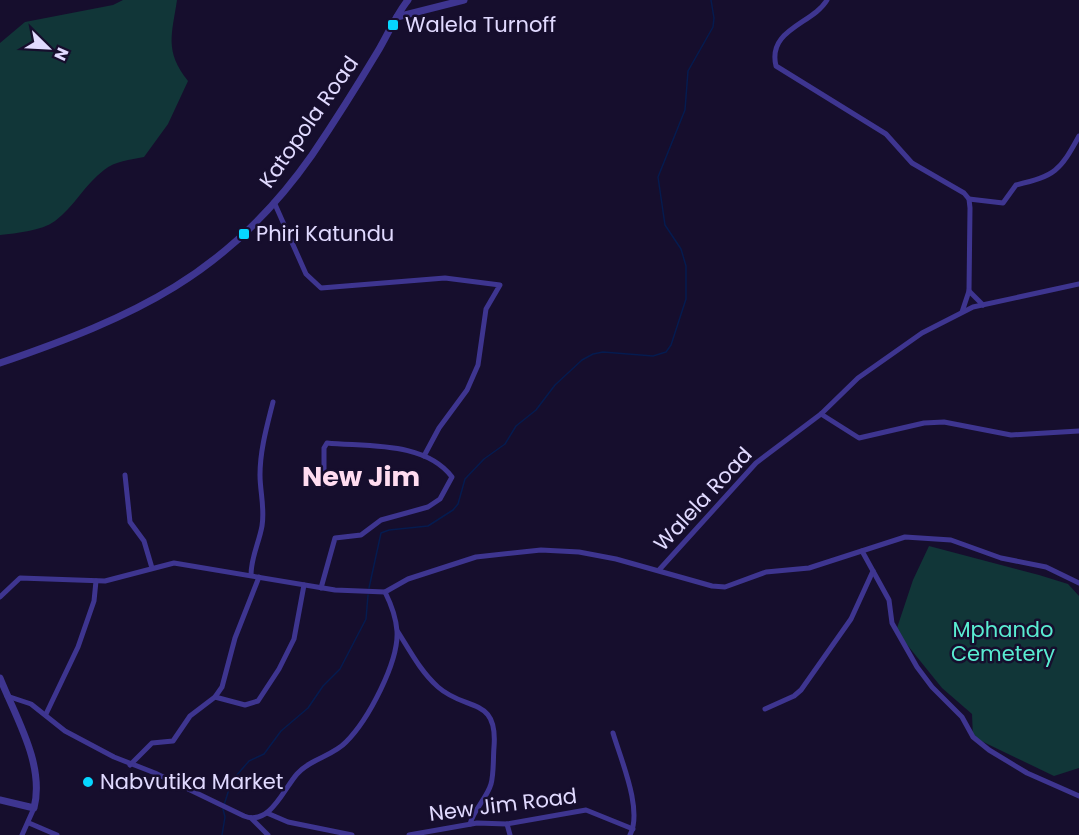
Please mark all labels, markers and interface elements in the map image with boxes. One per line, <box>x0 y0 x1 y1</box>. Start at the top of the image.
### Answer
place label: Walela Turnoff <box>405 10 556 39</box>
north arrow <box>18 18 78 78</box>
marker: Walela Turnoff <box>386 18 400 32</box>
text: N <box>48 44 74 64</box>
street label: Katopola Road <box>252 50 365 194</box>
place label: Phiri Katundu <box>256 219 394 248</box>
marker: Phiri Katundu <box>237 227 251 241</box>
street label: Walela Road <box>647 440 758 557</box>
district label: New Jim <box>302 458 420 495</box>
park label: Mphando Cemetery <box>951 615 1055 668</box>
place label: Nabvutika Market <box>100 767 283 796</box>
marker: Nabvutika Market <box>81 775 95 789</box>
street label: New Jim Road <box>427 781 579 828</box>

